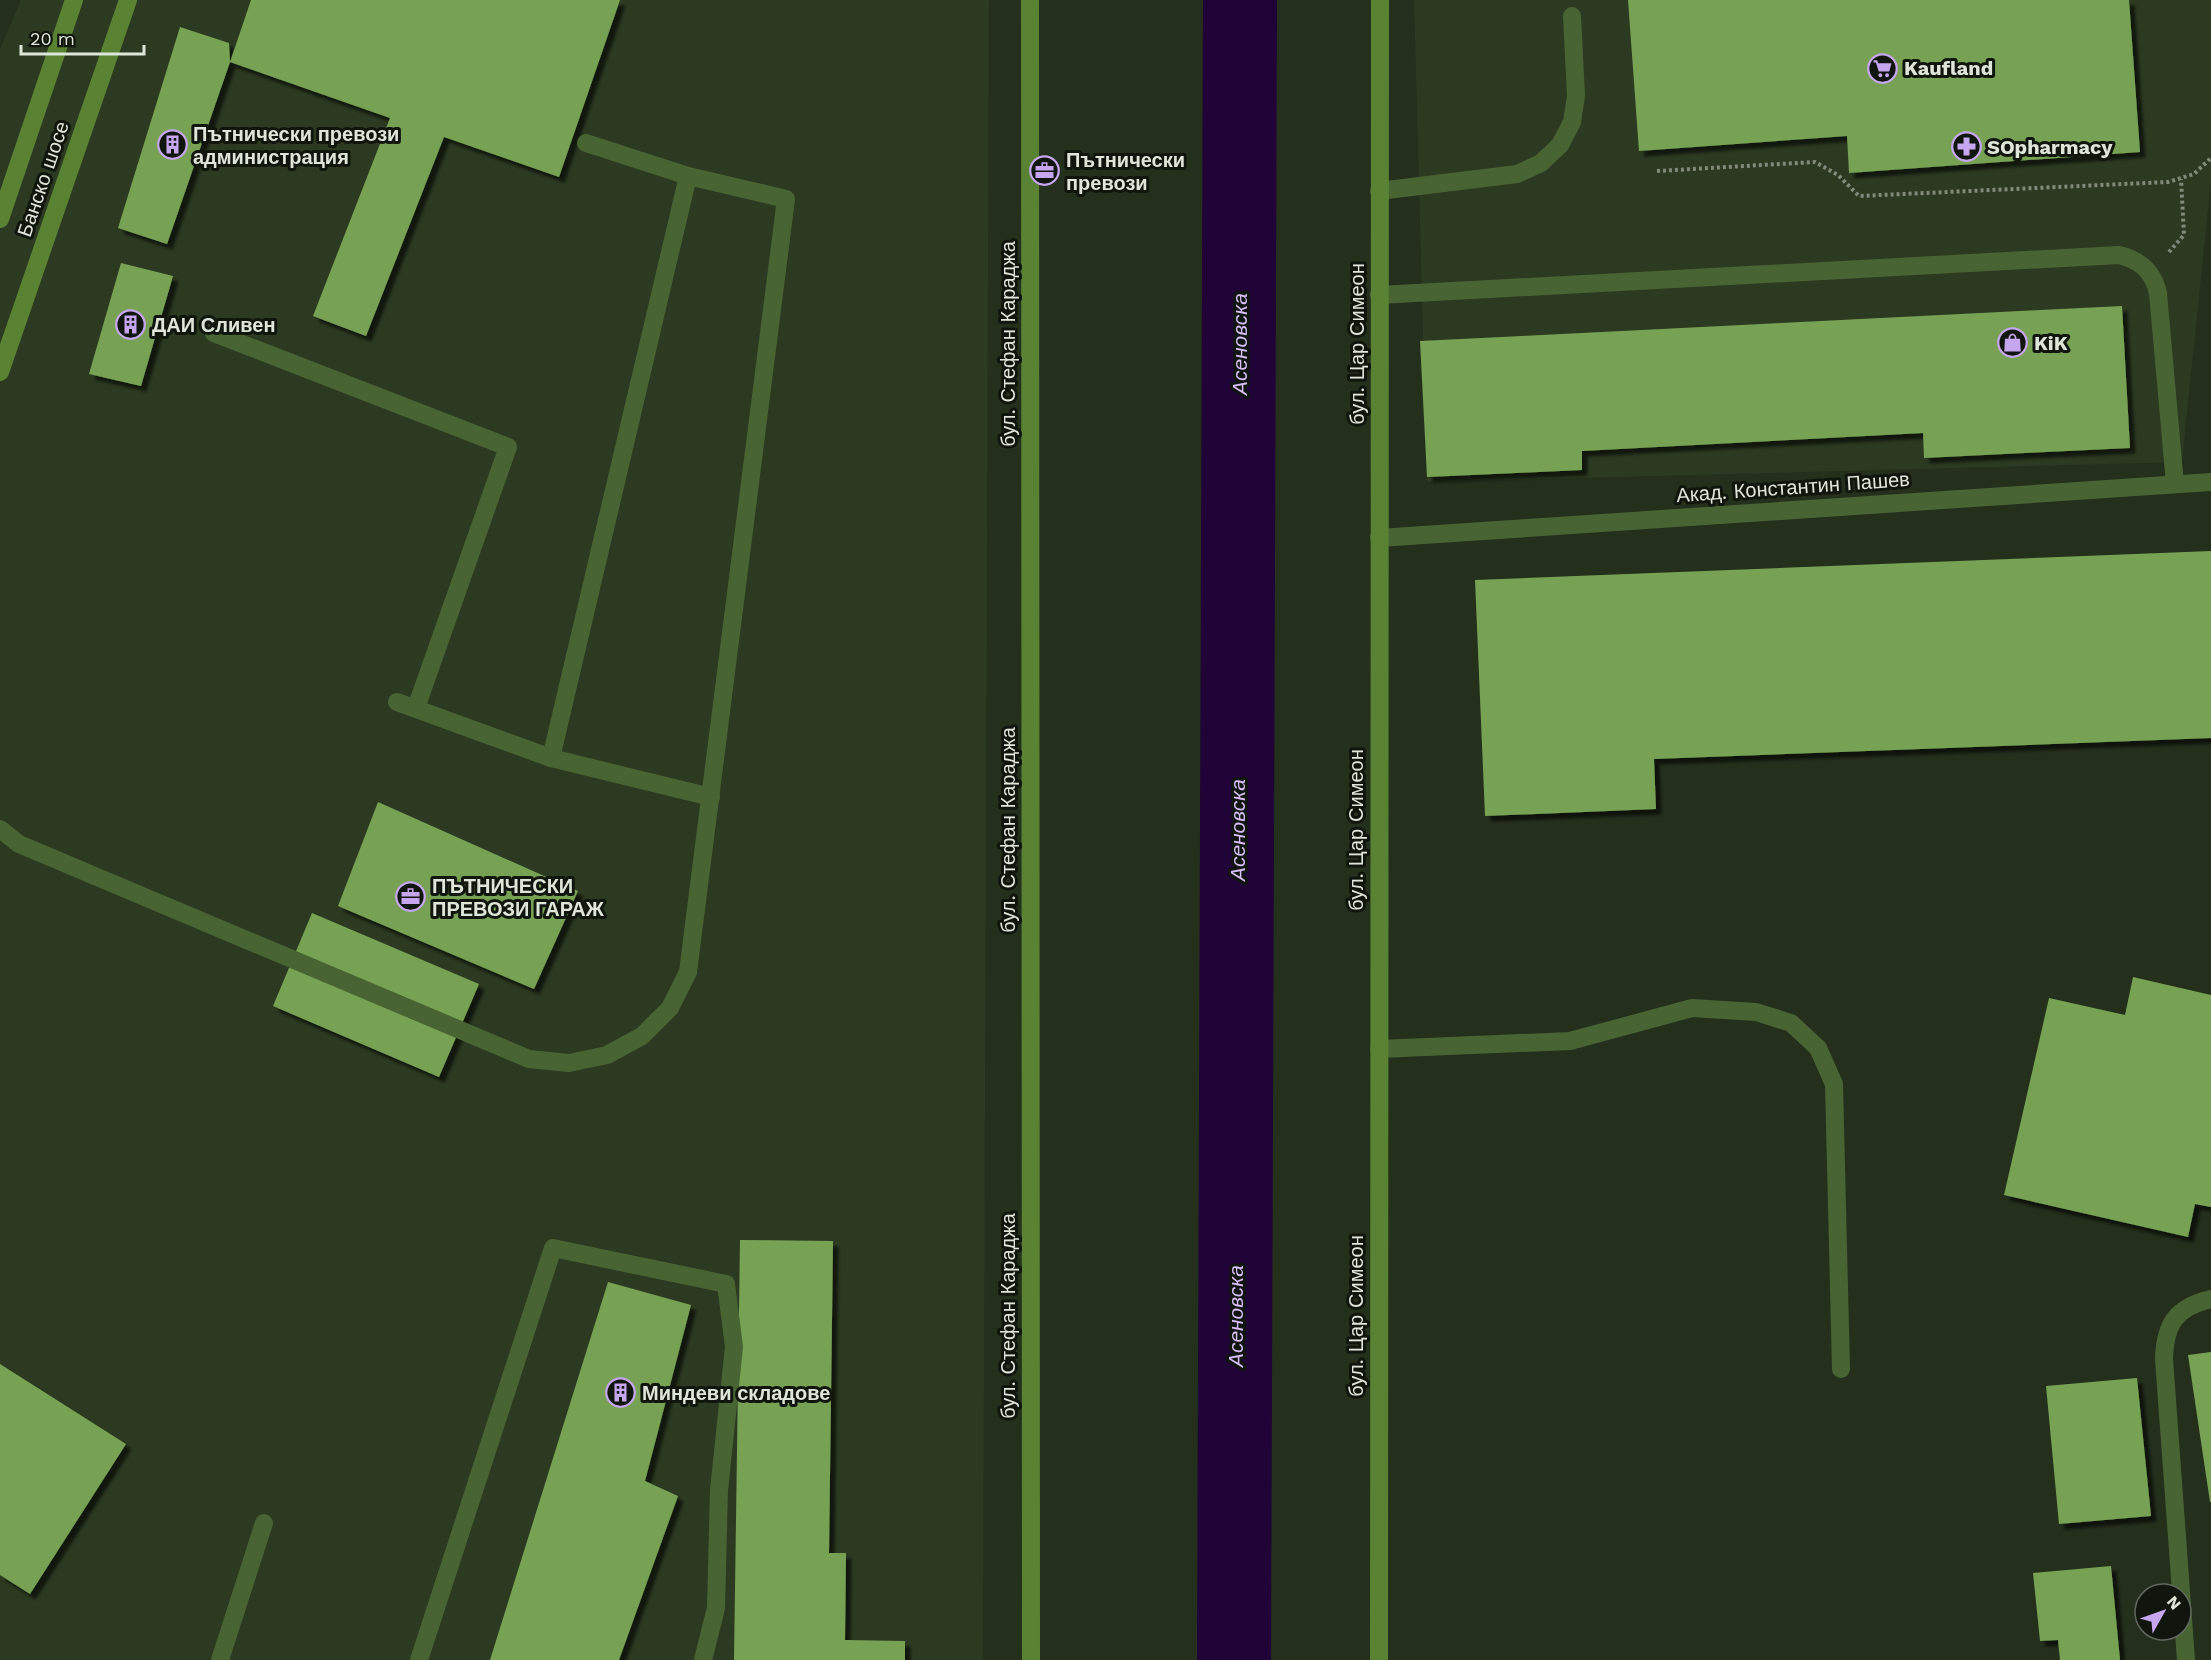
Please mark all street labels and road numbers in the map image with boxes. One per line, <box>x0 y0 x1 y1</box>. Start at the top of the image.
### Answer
street label: Банско шосе <box>12 118 74 240</box>
street label: бул. Стефан Караджа <box>996 240 1020 447</box>
street label: бул. Цар Симеон <box>1345 263 1369 425</box>
street label: Акад. Константин Пашев <box>1676 467 1910 507</box>
street label: бул. Стефан Караджа <box>996 726 1020 933</box>
street label: бул. Цар Симеон <box>1344 749 1368 911</box>
street label: бул. Стефан Караджа <box>996 1212 1020 1419</box>
street label: бул. Цар Симеон <box>1344 1235 1368 1397</box>

